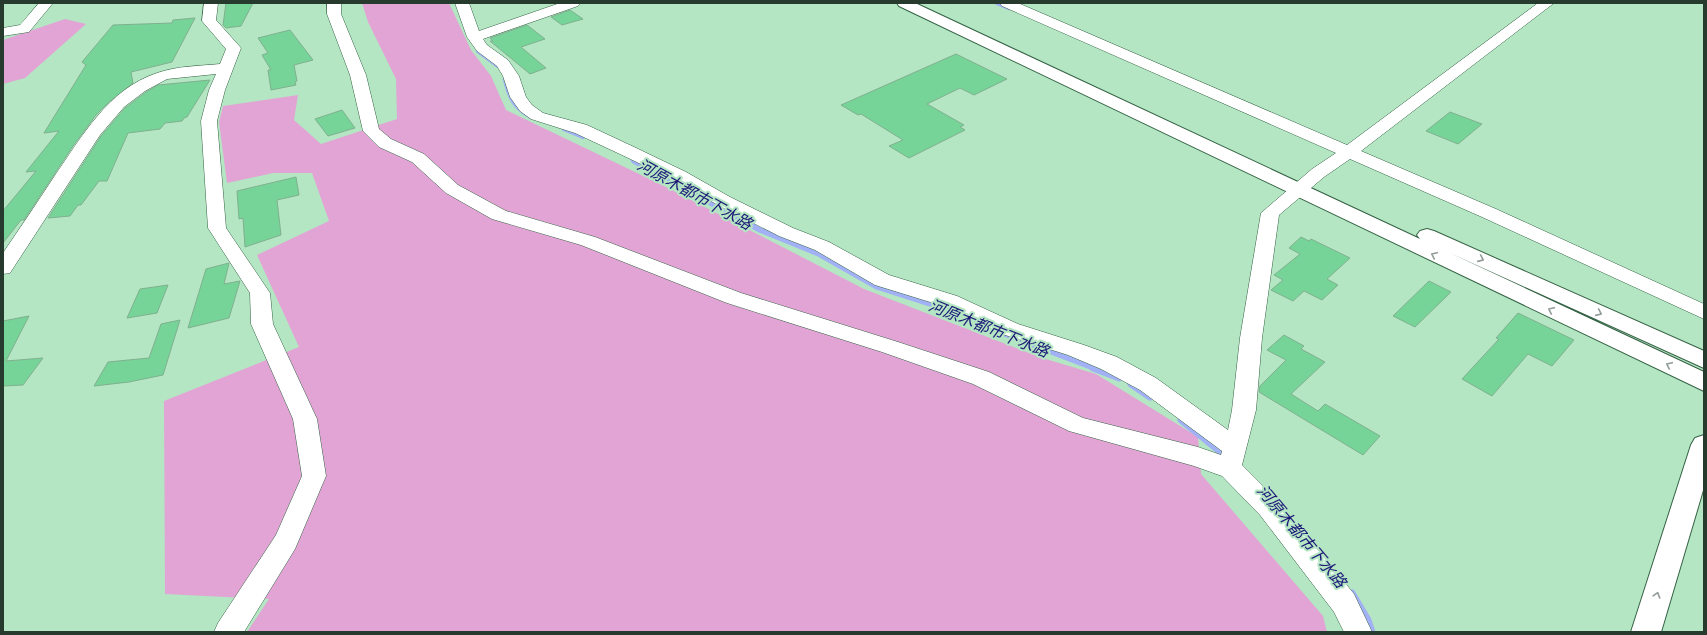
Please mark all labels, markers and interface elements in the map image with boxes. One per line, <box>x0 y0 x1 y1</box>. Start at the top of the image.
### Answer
water label: 河原木都市下水路 <box>635 154 758 234</box>
one-way arrow <box>1430 252 1438 260</box>
one-way arrow <box>1477 255 1484 263</box>
water label: 河原木都市下水路 <box>926 295 1054 361</box>
one-way arrow <box>1548 307 1555 315</box>
one-way arrow <box>1595 308 1603 316</box>
one-way arrow <box>1665 362 1673 370</box>
water label: 河原木都市下水路 <box>1254 481 1352 592</box>
one-way arrow <box>1652 591 1661 598</box>

